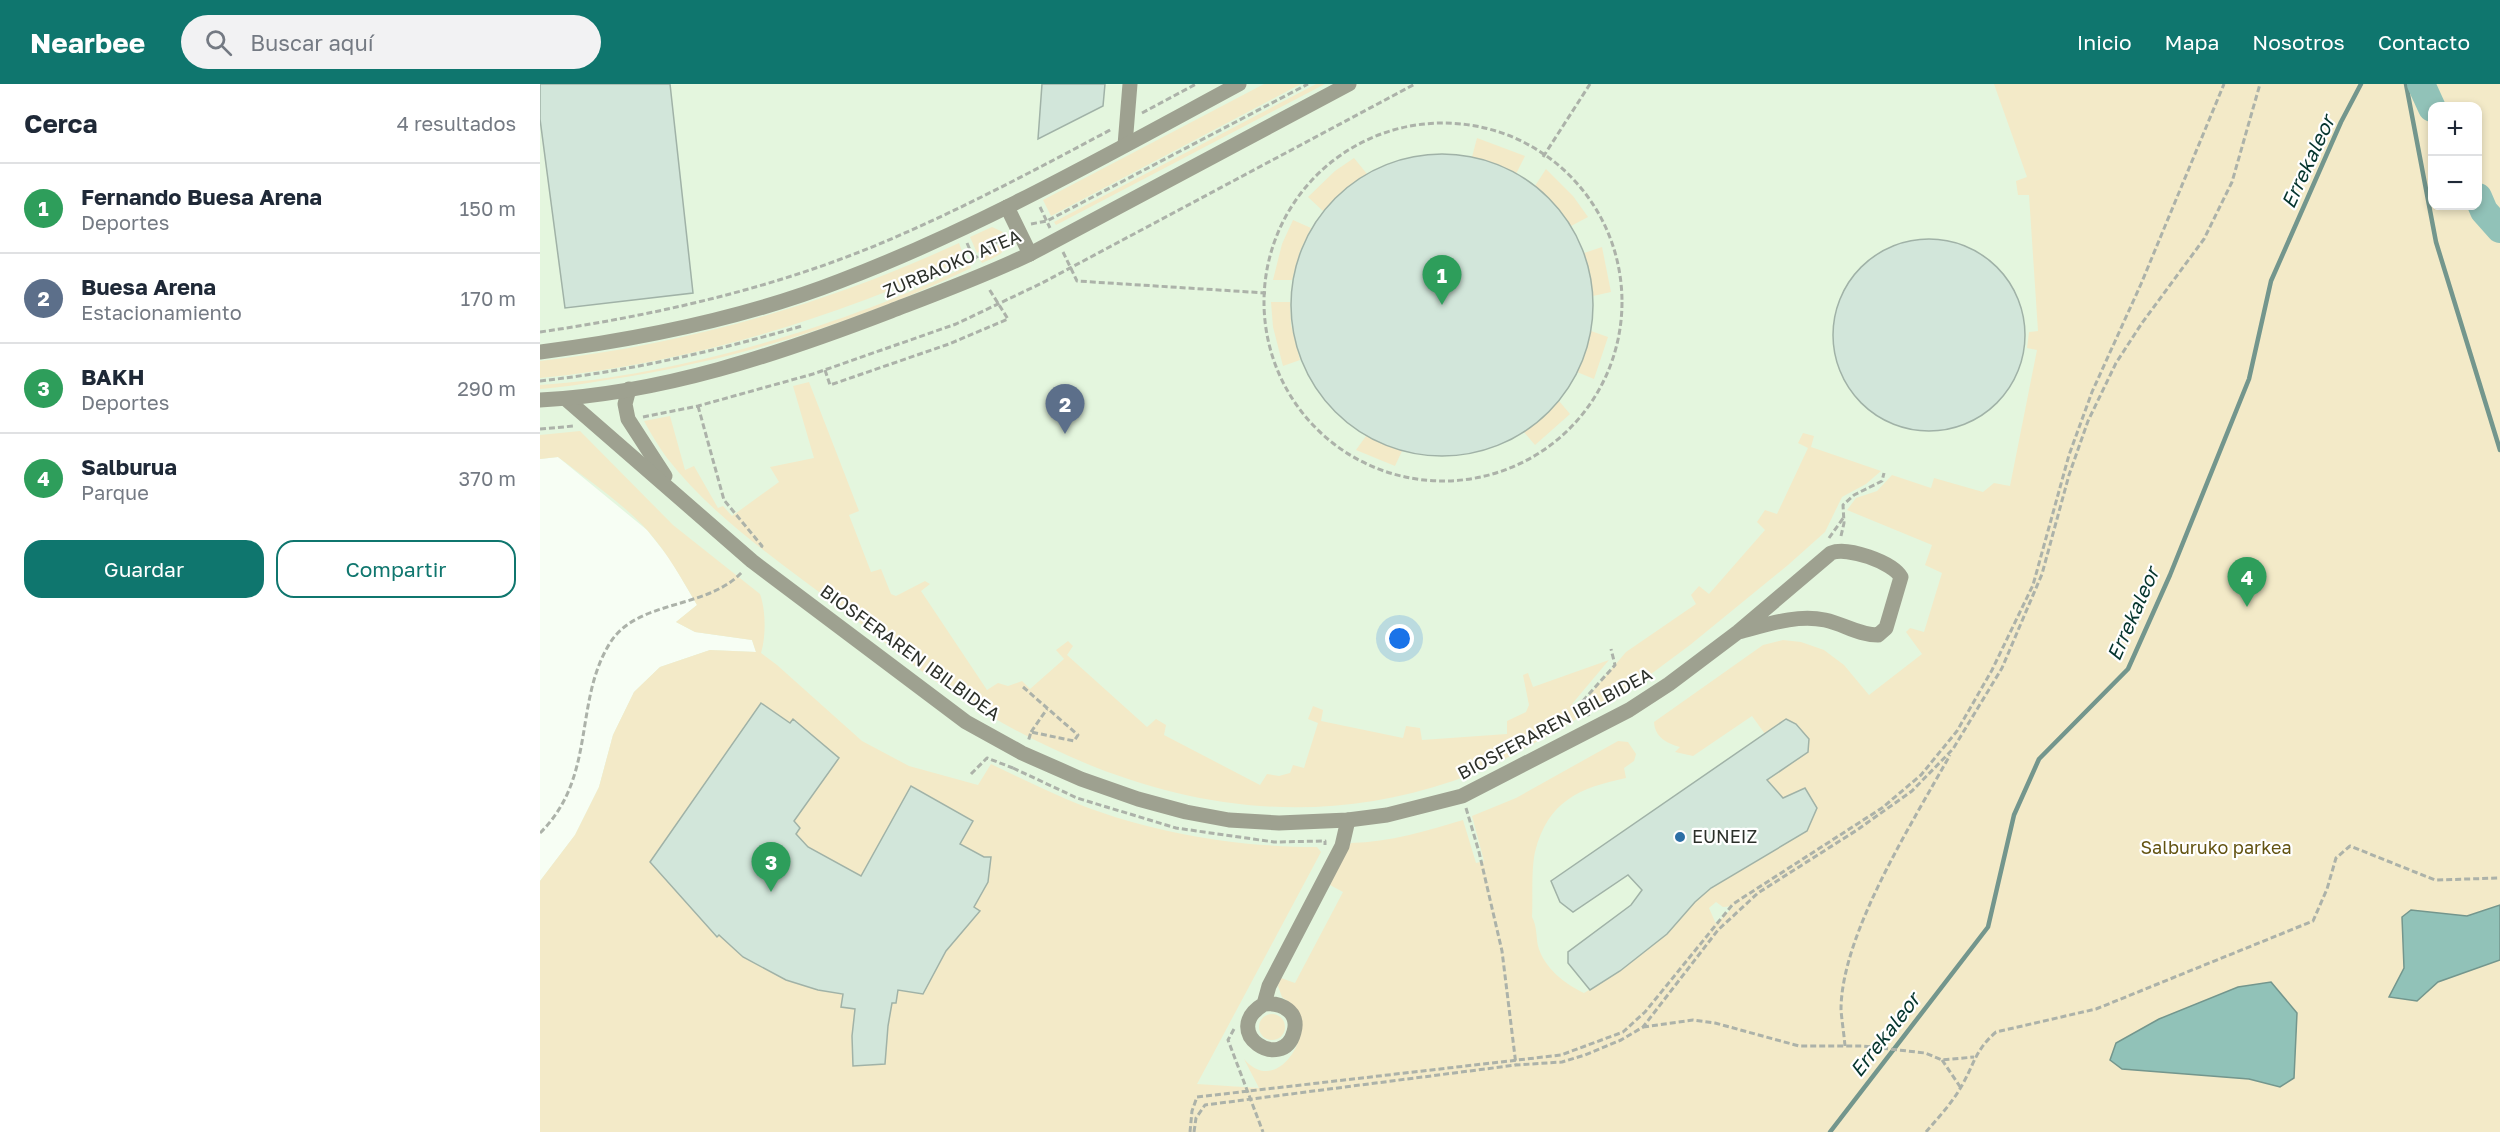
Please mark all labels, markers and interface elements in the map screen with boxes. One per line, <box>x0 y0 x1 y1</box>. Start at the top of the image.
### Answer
search box <box>181 15 601 69</box>
text: Nearbee <box>30 26 145 59</box>
icon: search <box>202 26 235 59</box>
text: Buscar aquí <box>250 29 374 56</box>
text: Inicio <box>2077 29 2132 55</box>
text: Mapa <box>2165 29 2219 55</box>
text: Nosotros <box>2252 29 2345 55</box>
text: Contacto <box>2378 29 2470 55</box>
map controls <box>2428 102 2482 210</box>
button: + <box>2428 102 2482 156</box>
text: Cerca <box>24 108 98 139</box>
water label: Errekaleor <box>2275 109 2340 212</box>
text: 4 resultados <box>397 111 516 135</box>
button: − <box>2428 156 2482 210</box>
text: Fernando Buesa Arena <box>81 183 322 210</box>
text: 1 <box>38 196 49 220</box>
text: 150 m <box>460 196 516 220</box>
text: Deportes <box>81 210 169 234</box>
street label: ZURBAOKO ATEA <box>879 224 1024 302</box>
pin: 1 <box>1422 256 1462 305</box>
text: Buesa Arena <box>81 273 216 300</box>
text: 2 <box>37 286 50 310</box>
text: 170 m <box>461 286 516 310</box>
text: Estacionamiento <box>81 300 242 324</box>
text: BAKH <box>81 363 144 390</box>
text: 3 <box>37 376 50 400</box>
text: 290 m <box>457 376 516 400</box>
pin: 2 <box>1046 384 1084 434</box>
text: Deportes <box>81 390 169 414</box>
text: Salburua <box>81 453 177 480</box>
text: 4 <box>37 466 50 490</box>
text: 370 m <box>459 466 516 490</box>
text: Parque <box>81 480 149 504</box>
button: Guardar <box>24 540 264 598</box>
button: Compartir <box>276 540 516 598</box>
pin: 4 <box>2228 558 2266 607</box>
water label: Errekaleor <box>2101 560 2165 664</box>
street label: BIOSFERAREN IBILBIDEA <box>816 580 1005 725</box>
your location <box>1385 624 1414 653</box>
street label: BIOSFERAREN IBILBIDEA <box>1454 662 1655 784</box>
place label: EUNEIZ <box>1692 825 1757 847</box>
marker: EUNEIZ <box>1673 830 1687 844</box>
park label: Salburuko parkea <box>2140 836 2292 858</box>
pin: 3 <box>752 842 790 892</box>
water label: Errekaleor <box>1844 985 1926 1081</box>

